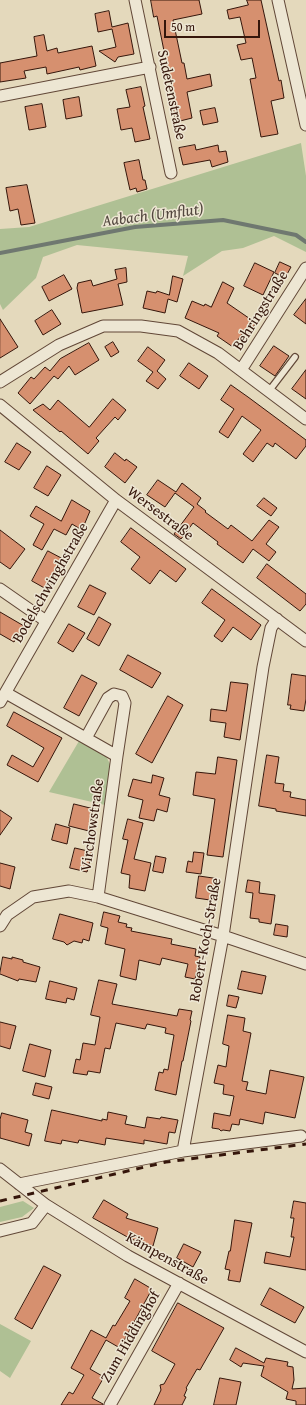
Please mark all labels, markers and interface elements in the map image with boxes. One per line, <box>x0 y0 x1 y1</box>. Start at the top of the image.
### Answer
scale bar <box>166 12 262 38</box>
text: 50 m <box>171 18 195 35</box>
street label: Sudetenstraße <box>153 48 189 142</box>
water label: Aabach (Umflut) <box>101 200 205 232</box>
street label: Behringstraße <box>229 268 293 354</box>
street label: Wersestraße <box>123 483 197 545</box>
street label: Bodelschwinghstraße <box>9 520 93 646</box>
street label: Virchowstraße <box>78 778 108 872</box>
street label: Robert-Koch-Straße <box>186 876 226 1004</box>
street label: Kämpenstraße <box>122 1229 212 1289</box>
street label: Zum Hiddinghof <box>98 1288 164 1386</box>

